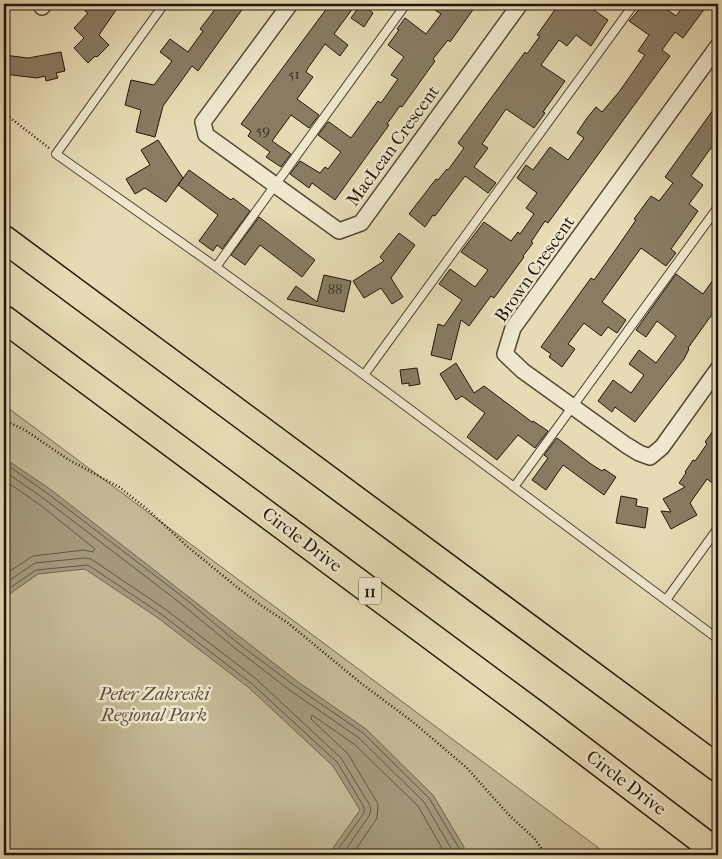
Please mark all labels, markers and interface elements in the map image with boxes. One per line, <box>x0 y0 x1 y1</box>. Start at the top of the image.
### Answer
house number: 51 <box>288 65 300 83</box>
street label: MacLean Crescent <box>342 81 444 210</box>
house number: 59 <box>256 121 270 139</box>
street label: Brown Crescent <box>491 212 580 326</box>
house number: 88 <box>327 280 343 298</box>
street label: Circle Drive <box>258 503 346 577</box>
road number: 11 <box>359 578 381 604</box>
park label: Peter Zakreski Regional Park <box>98 684 211 726</box>
street label: Circle Drive <box>582 746 670 820</box>

